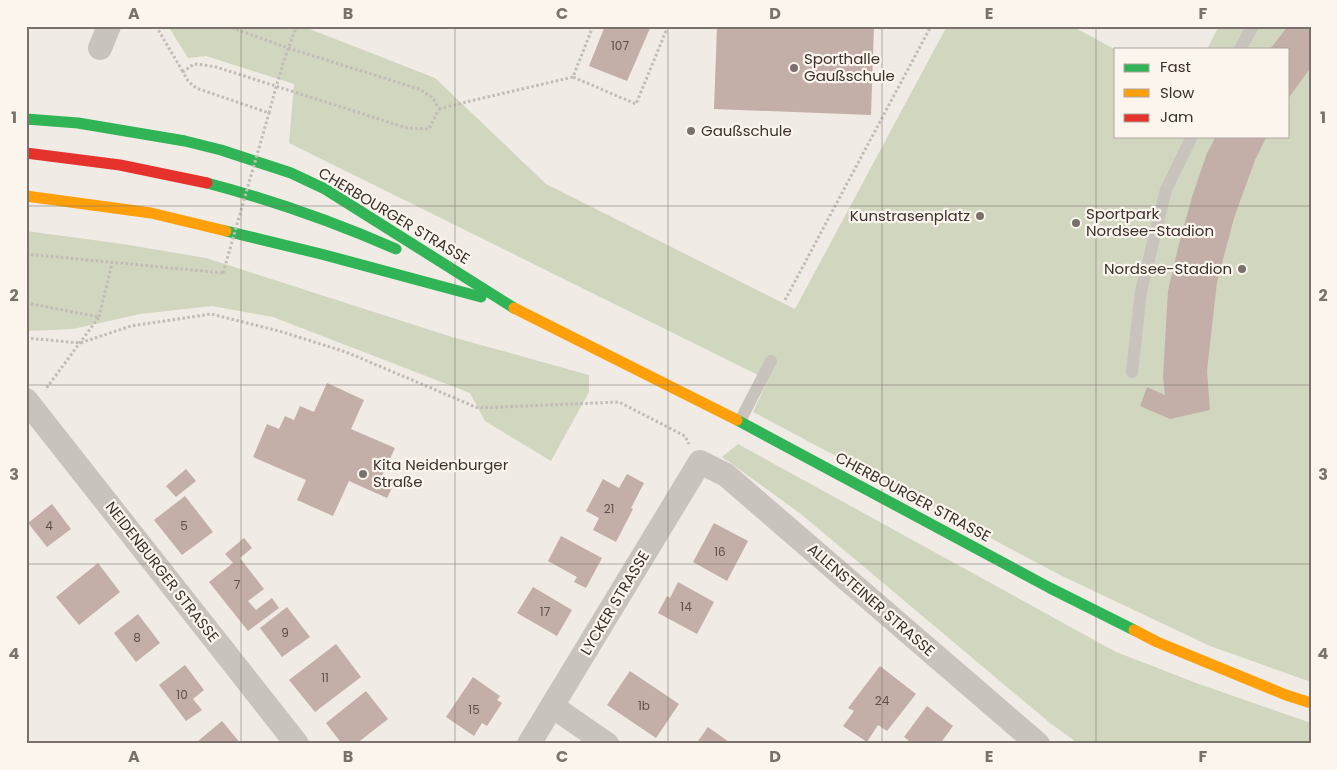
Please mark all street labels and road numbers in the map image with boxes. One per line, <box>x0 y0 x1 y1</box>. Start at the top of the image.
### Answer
street label: CHERBOURGER STRASSE <box>315 162 474 269</box>
street label: CHERBOURGER STRASSE <box>832 447 995 546</box>
street label: NEIDENBURGER STRASSE <box>101 497 224 646</box>
street label: ALLENSTEINER STRASSE <box>803 538 940 661</box>
street label: LYCKER STRASSE <box>575 547 654 659</box>

